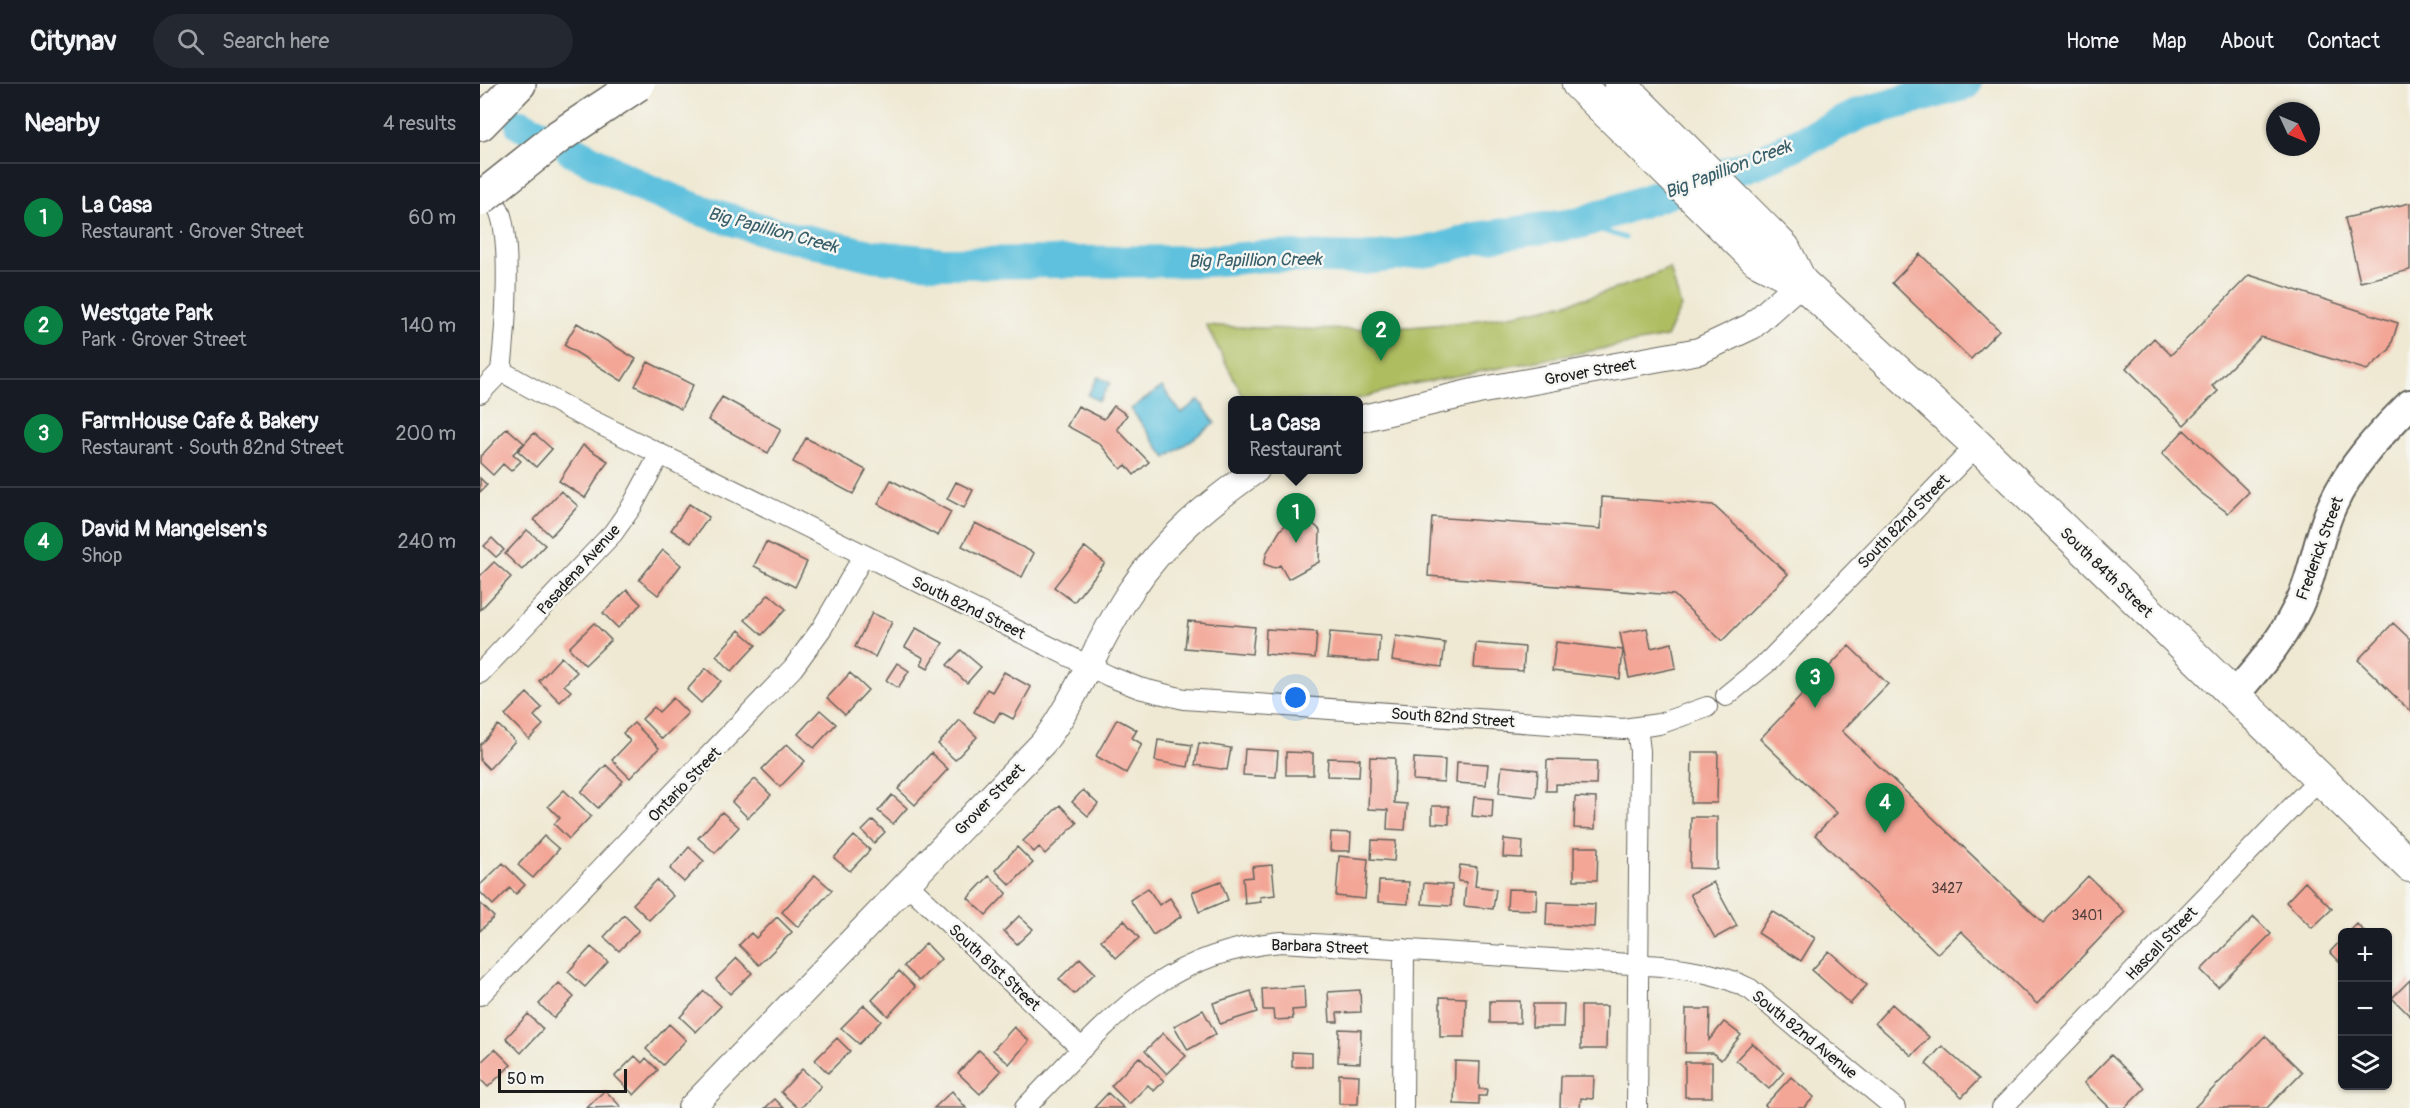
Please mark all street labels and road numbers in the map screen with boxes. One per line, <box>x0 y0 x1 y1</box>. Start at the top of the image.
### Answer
street label: Grover Street <box>1543 354 1638 390</box>
street label: South 82nd Street <box>1853 470 1954 573</box>
street label: Frederick Street <box>2292 493 2348 603</box>
street label: Pasadena Avenue <box>533 520 625 619</box>
street label: South 84th Street <box>2056 523 2157 623</box>
street label: South 82nd Street <box>908 572 1029 644</box>
street label: South 82nd Street <box>1390 704 1516 732</box>
street label: Ontario Street <box>644 742 726 827</box>
street label: Grover Street <box>950 759 1029 840</box>
street label: Hascall Street <box>2122 902 2202 985</box>
street label: South 81st Street <box>944 920 1045 1016</box>
street label: Barbara Street <box>1271 935 1370 959</box>
street label: South 82nd Avenue <box>1748 986 1861 1084</box>

